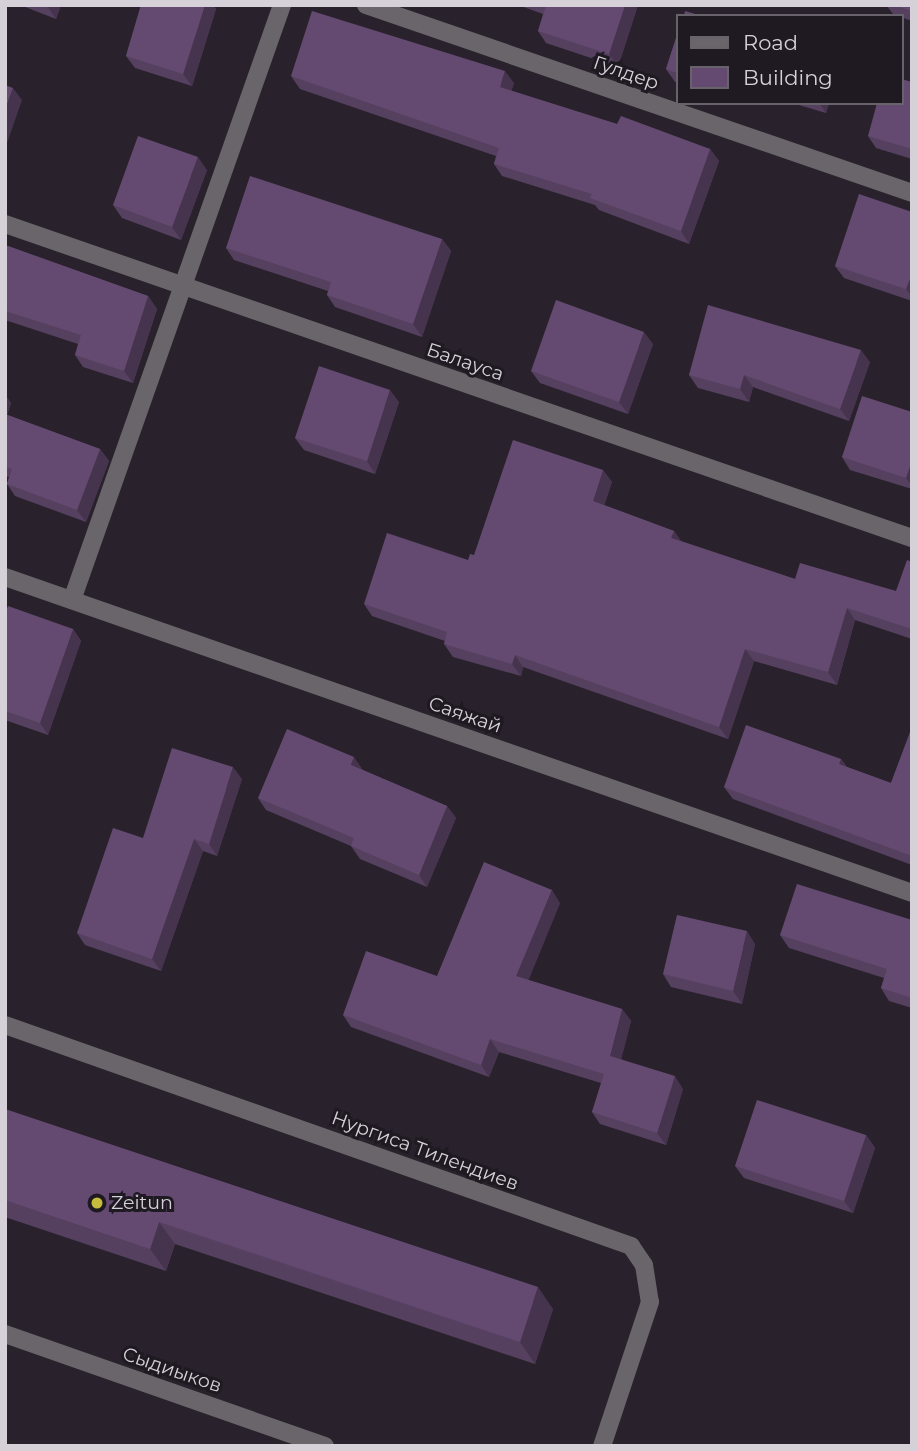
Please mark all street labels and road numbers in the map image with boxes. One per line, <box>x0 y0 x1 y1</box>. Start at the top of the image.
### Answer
street label: Гулдер <box>590 51 662 95</box>
street label: Балауса <box>423 338 507 386</box>
street label: Саяжай <box>426 692 504 738</box>
street label: Нургиса Тилендиев <box>328 1107 522 1195</box>
street label: Сыдиыков <box>119 1342 225 1398</box>

